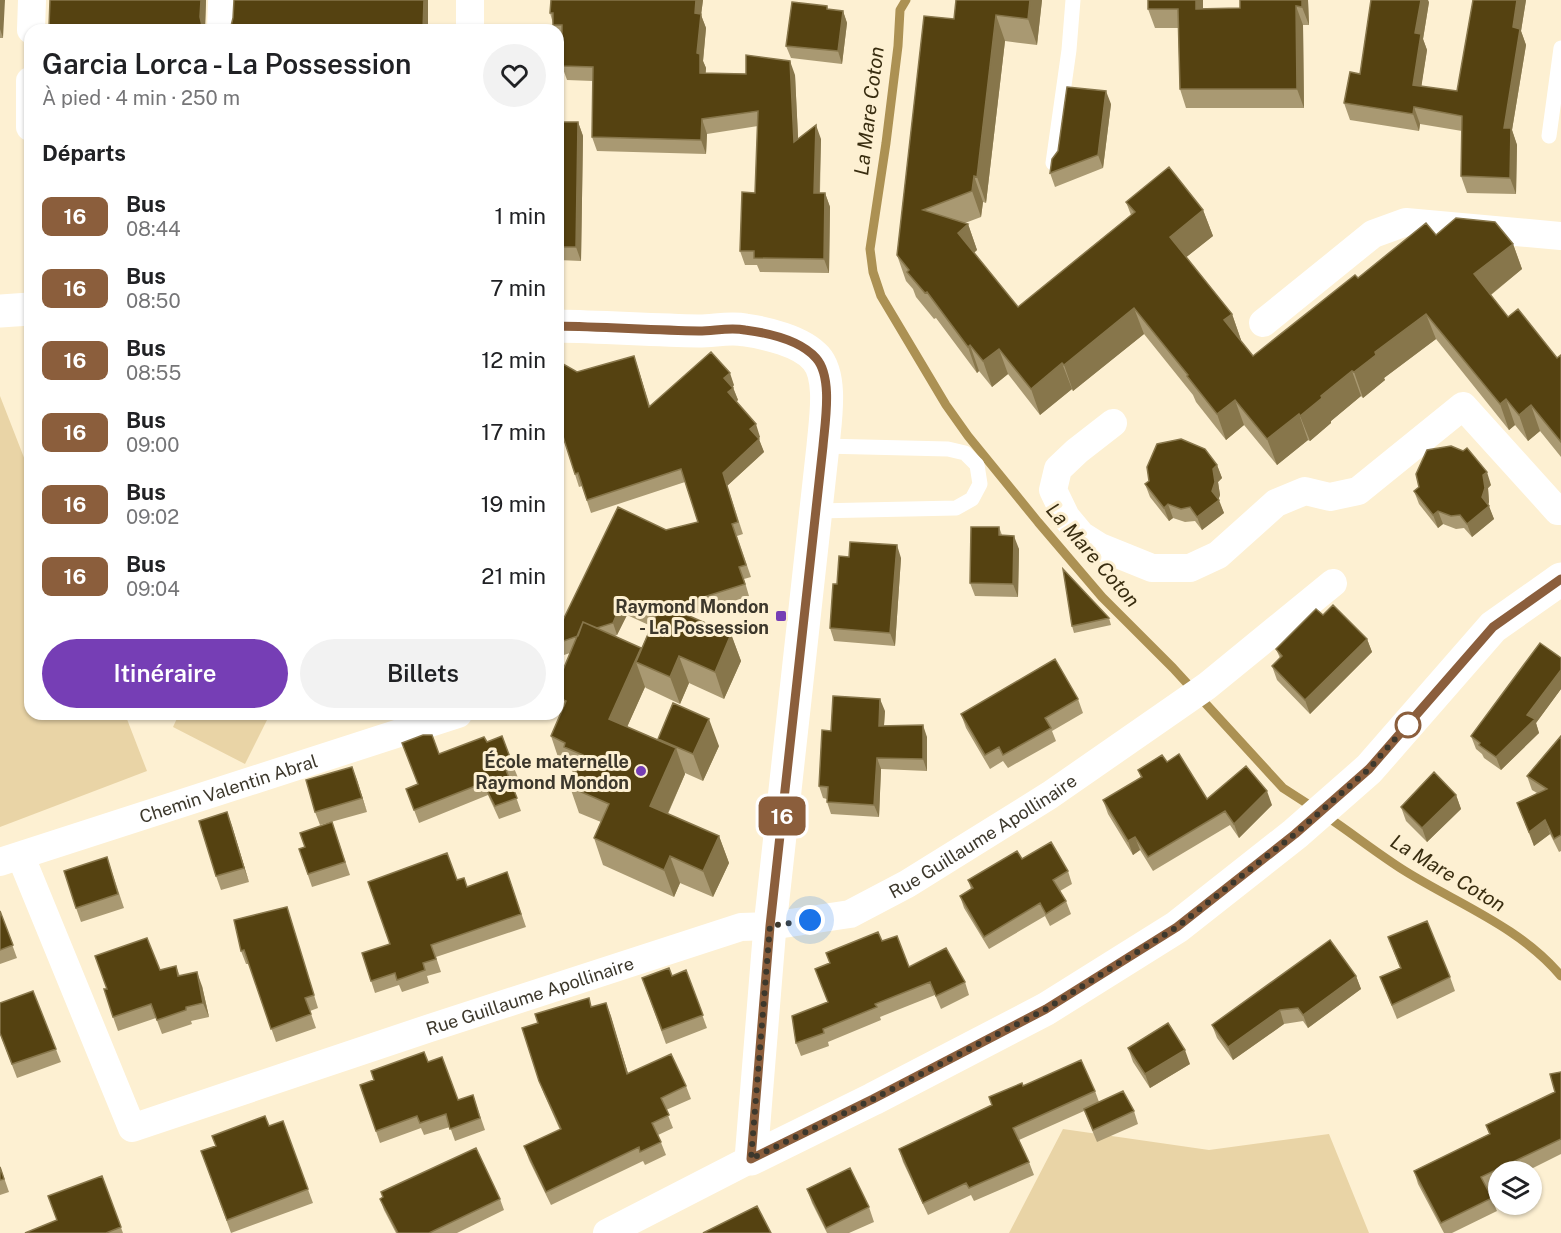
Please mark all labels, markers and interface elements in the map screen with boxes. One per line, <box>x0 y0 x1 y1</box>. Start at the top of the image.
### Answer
button: heart <box>483 44 546 107</box>
water label: La Mare Coton <box>849 45 889 177</box>
text: Garcia Lorca - La Possession <box>42 47 411 80</box>
text: À pied · 4 min · 250 m <box>42 86 240 110</box>
text: Départs <box>42 140 126 166</box>
text: Bus <box>126 191 166 217</box>
text: 1 min <box>494 203 546 229</box>
text: 16 <box>64 204 86 229</box>
text: 08:44 <box>126 217 181 241</box>
text: Bus <box>126 263 166 289</box>
text: 7 min <box>490 275 546 301</box>
text: 16 <box>64 276 86 301</box>
text: 08:50 <box>126 289 181 313</box>
text: Bus <box>126 335 166 361</box>
text: 12 min <box>481 347 546 373</box>
text: 16 <box>64 348 86 373</box>
text: 08:55 <box>126 361 181 385</box>
text: Bus <box>126 407 166 433</box>
text: 17 min <box>481 419 546 445</box>
text: 16 <box>64 420 86 445</box>
text: 09:00 <box>126 433 179 457</box>
text: Bus <box>126 479 166 505</box>
text: 19 min <box>481 491 546 517</box>
text: 16 <box>64 492 86 517</box>
water label: La Mare Coton <box>1041 498 1145 612</box>
text: 09:02 <box>126 505 179 529</box>
text: Bus <box>126 551 166 577</box>
text: 21 min <box>481 563 546 589</box>
text: 16 <box>64 564 86 589</box>
text: 09:04 <box>126 577 180 601</box>
place label: Raymond Mondon - La Possession <box>615 596 769 638</box>
marker: Raymond Mondon - La Possession <box>774 609 788 623</box>
button: Itinéraire <box>42 639 288 708</box>
button: Billets <box>300 639 546 708</box>
unlabelled marker <box>1395 712 1421 738</box>
street label: Chemin Valentin Abral <box>137 750 320 827</box>
place label: École maternelle Raymond Mondon <box>475 750 629 793</box>
marker: École maternelle Raymond Mondon <box>634 764 648 778</box>
street label: Rue Guillaume Apollinaire <box>885 769 1080 902</box>
line badge: 16 <box>755 796 809 836</box>
text: 16 <box>771 804 793 829</box>
water label: La Mare Coton <box>1386 829 1510 917</box>
your location <box>795 905 825 935</box>
street label: Rue Guillaume Apollinaire <box>423 952 636 1039</box>
map controls <box>1488 1161 1542 1215</box>
button: layers <box>1488 1161 1542 1215</box>

